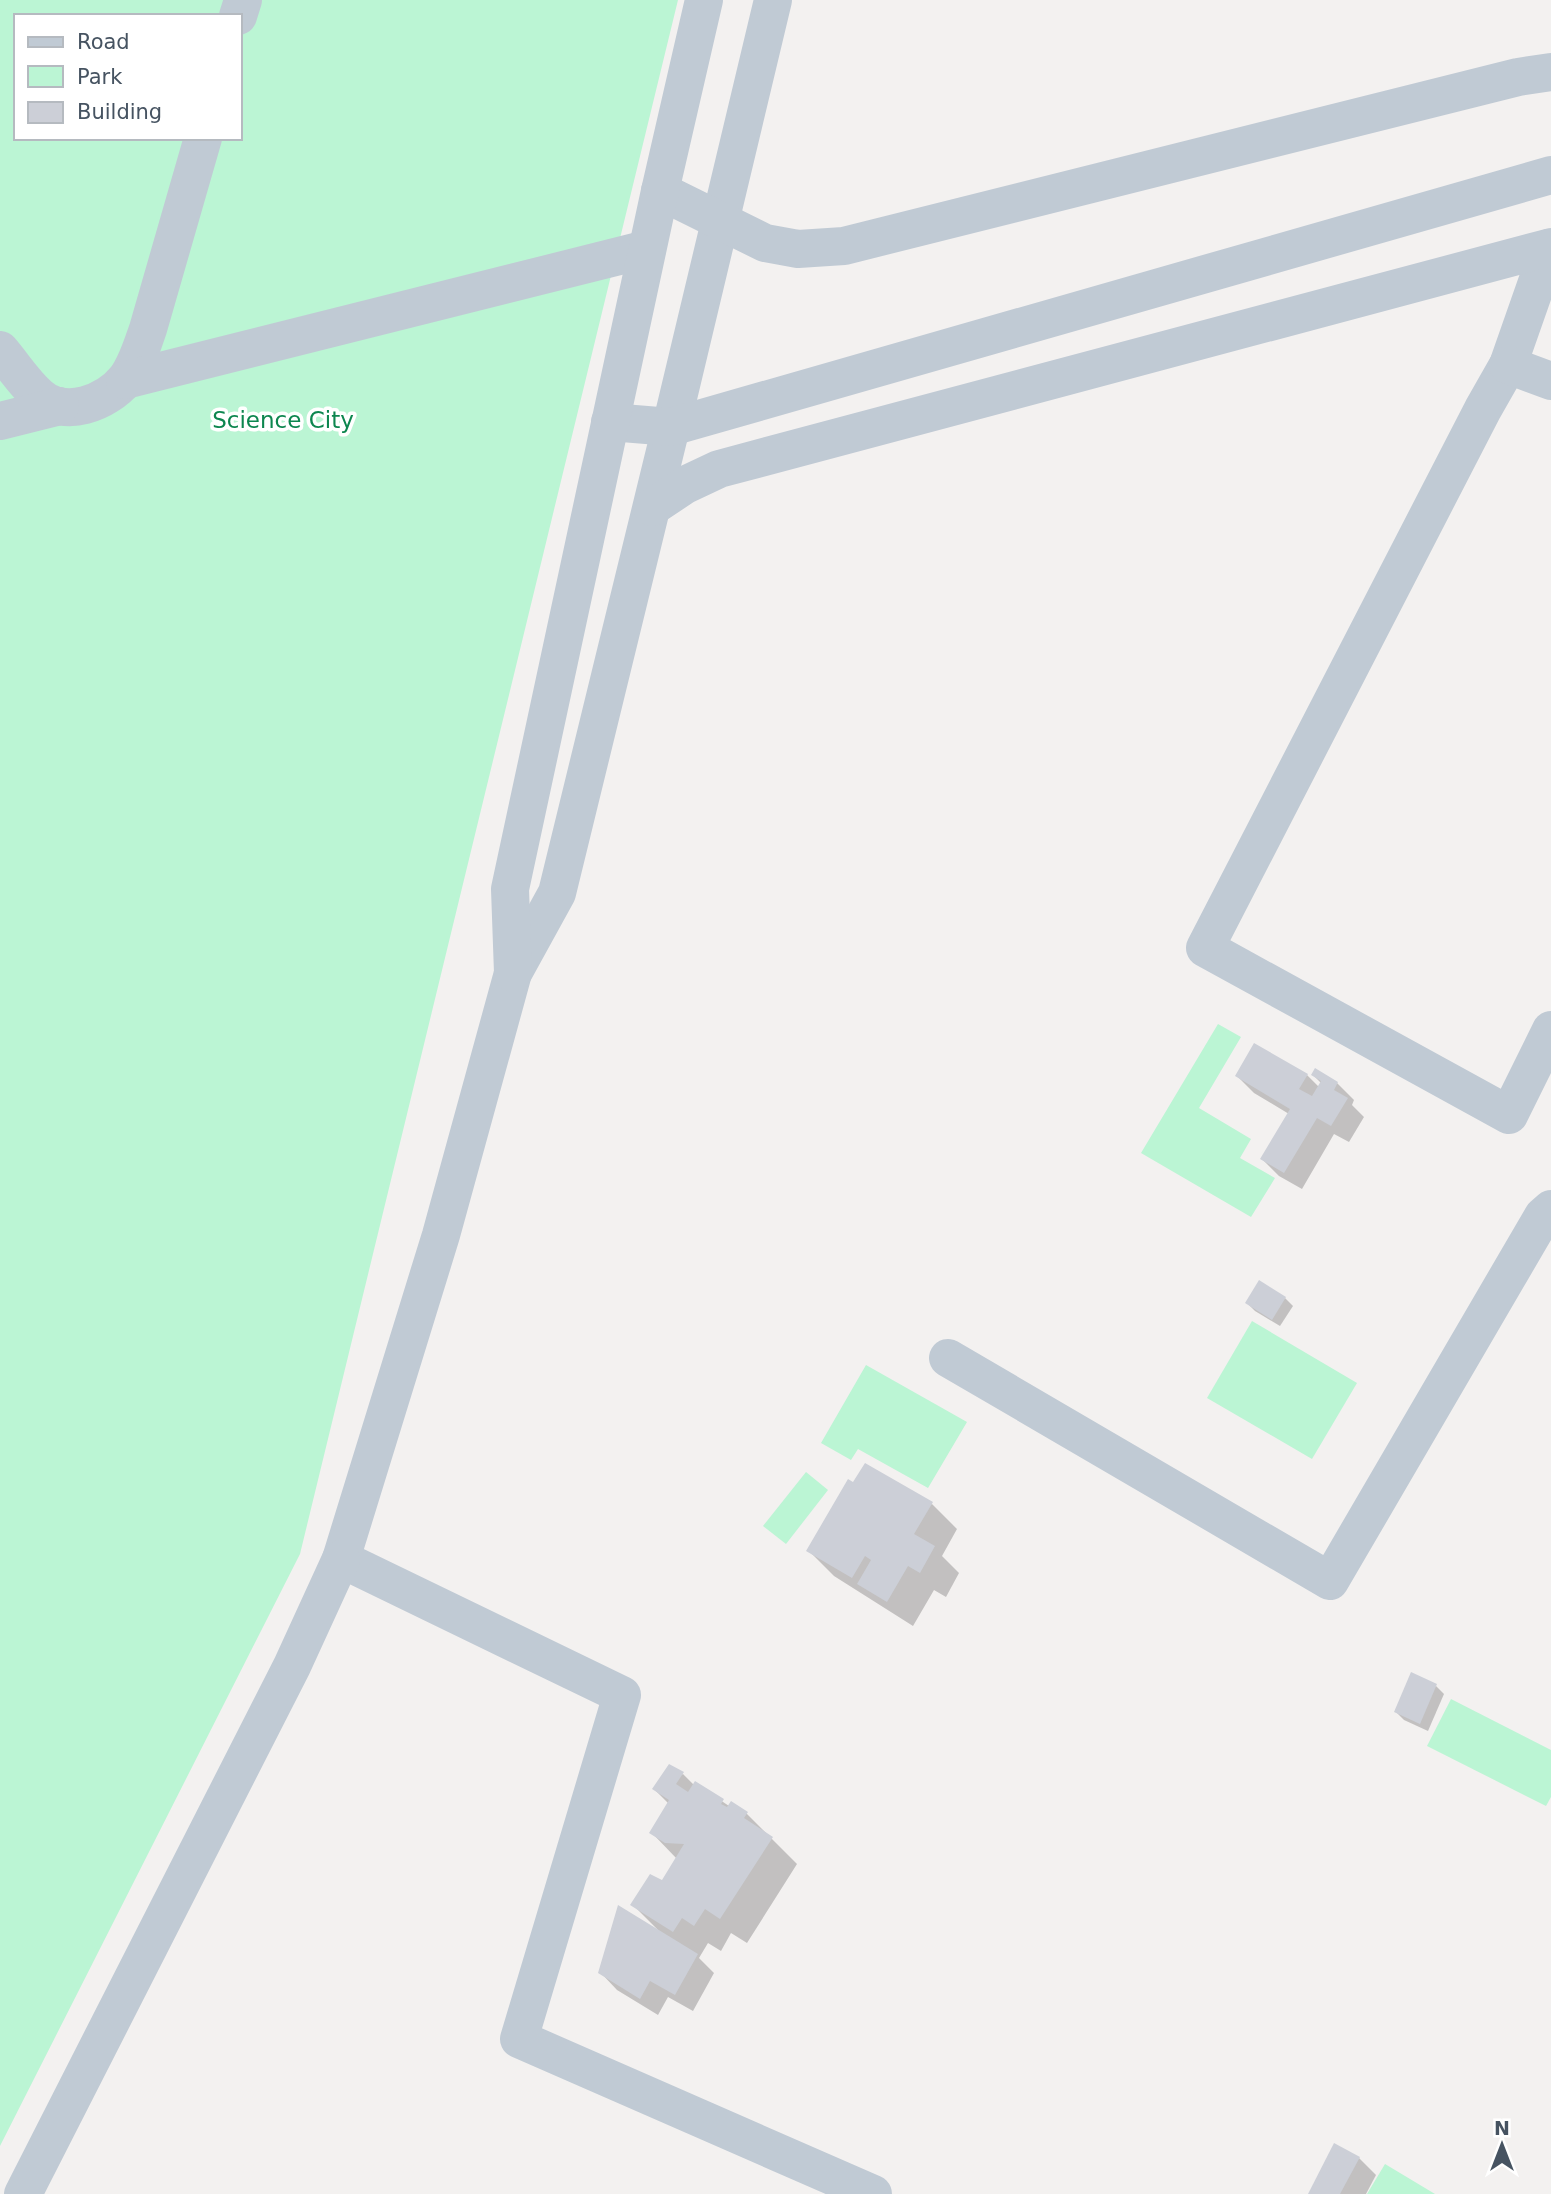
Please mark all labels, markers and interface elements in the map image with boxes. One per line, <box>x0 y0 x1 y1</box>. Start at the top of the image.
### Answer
legend <box>14 14 242 140</box>
text: Road <box>77 30 130 54</box>
text: Park <box>77 65 123 89</box>
text: Building <box>77 100 162 124</box>
park label: Science City <box>212 407 354 433</box>
north arrow <box>1467 2110 1537 2180</box>
text: N <box>1494 2117 1510 2139</box>

